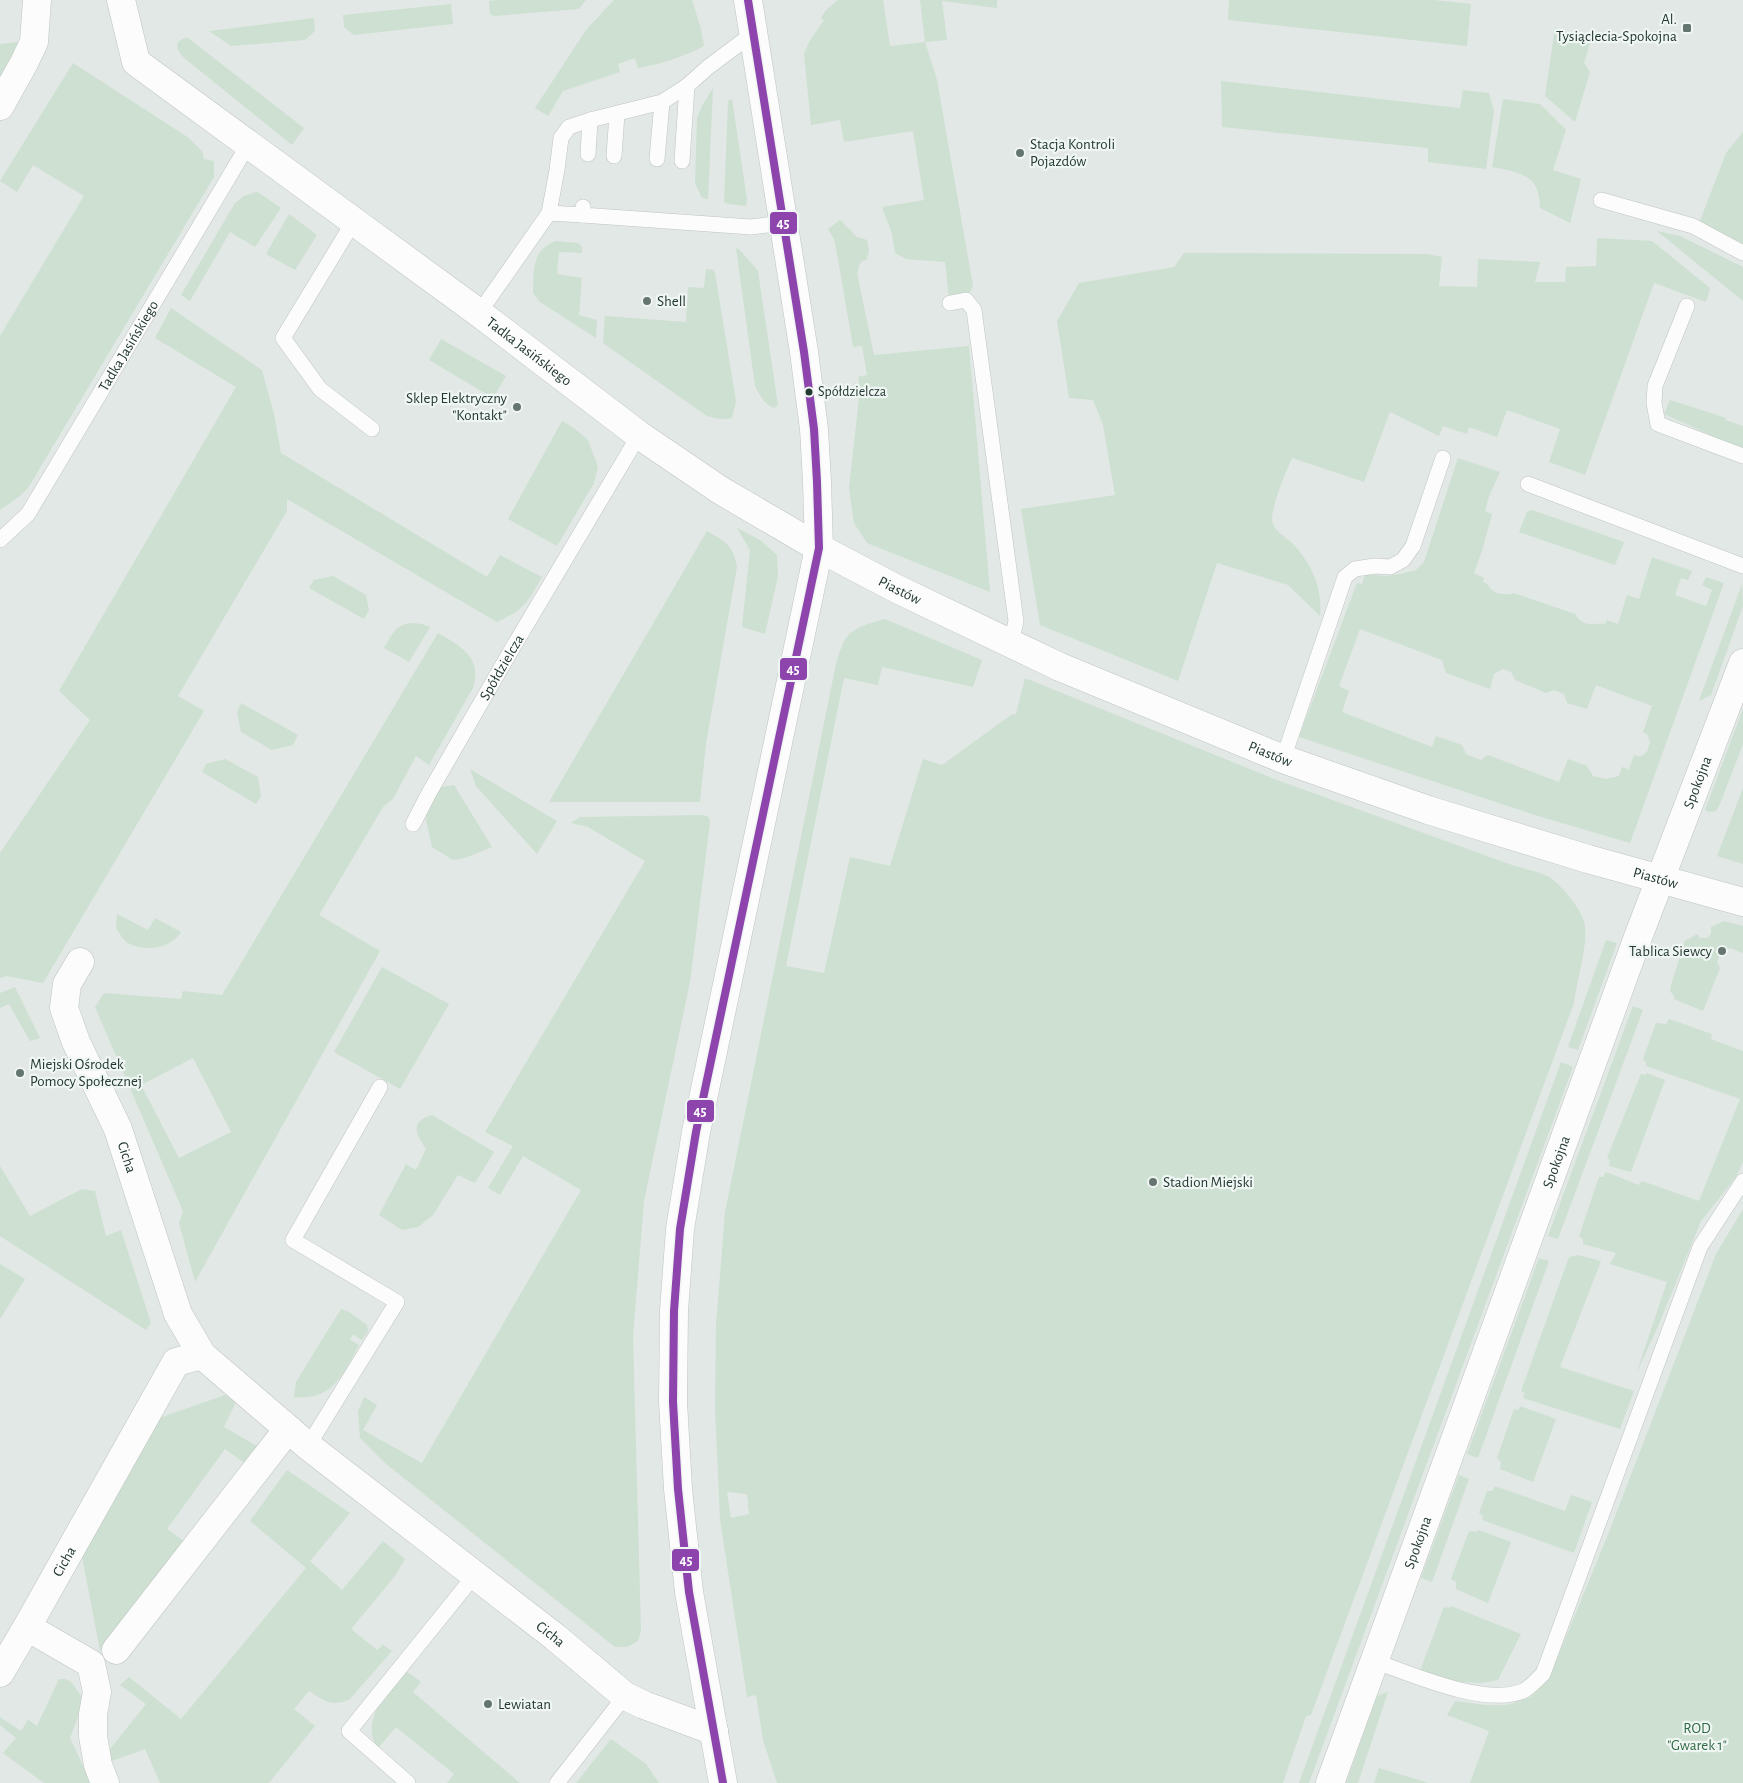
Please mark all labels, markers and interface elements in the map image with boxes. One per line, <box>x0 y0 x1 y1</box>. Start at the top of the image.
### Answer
place label: Al. Tysiąclecia-Spokojna <box>1556 12 1677 44</box>
marker: Al. Tysiąclecia-Spokojna <box>1681 22 1693 34</box>
place label: Stacja Kontroli Pojazdów <box>1030 137 1115 169</box>
marker: Stacja Kontroli Pojazdów <box>1014 147 1026 159</box>
line badge: 45 <box>769 211 798 235</box>
text: 45 <box>776 217 790 231</box>
place label: Shell <box>657 294 686 309</box>
marker: Shell <box>641 295 653 307</box>
street label: Tadka Jasińskiego <box>96 298 161 394</box>
street label: Tadka Jasińskiego <box>484 314 575 388</box>
place label: Spółdzielcza <box>818 385 887 399</box>
marker: Spółdzielcza <box>804 387 814 397</box>
place label: Sklep Elektryczny "Kontakt" <box>406 391 508 423</box>
marker: Sklep Elektryczny "Kontakt" <box>511 401 523 413</box>
street label: Piastów <box>876 573 924 607</box>
street label: Spółdzielcza <box>477 632 526 703</box>
line badge: 45 <box>779 657 808 681</box>
text: 45 <box>786 663 800 677</box>
street label: Piastów <box>1246 738 1294 769</box>
street label: Spokojna <box>1680 754 1714 811</box>
street label: Piastów <box>1632 864 1680 891</box>
place label: Tablica Siewcy <box>1629 944 1713 959</box>
marker: Tablica Siewcy <box>1716 945 1728 957</box>
place label: Miejski Ośrodek Pomocy Społecznej <box>30 1057 142 1089</box>
marker: Miejski Ośrodek Pomocy Społecznej <box>14 1067 26 1079</box>
line badge: 45 <box>686 1099 715 1123</box>
text: 45 <box>693 1105 707 1119</box>
street label: Spokojna <box>1540 1134 1573 1190</box>
street label: Cicha <box>115 1140 139 1175</box>
place label: Stadion Miejski <box>1163 1175 1253 1190</box>
marker: Stadion Miejski <box>1147 1176 1159 1188</box>
street label: Spokojna <box>1401 1514 1434 1571</box>
street label: Cicha <box>50 1544 78 1579</box>
line badge: 45 <box>671 1548 700 1572</box>
text: 45 <box>679 1554 693 1568</box>
street label: Cicha <box>534 1618 568 1650</box>
place label: Lewiatan <box>498 1697 551 1712</box>
marker: Lewiatan <box>482 1698 494 1710</box>
park label: ROD "Gwarek 1" <box>1667 1721 1727 1753</box>

